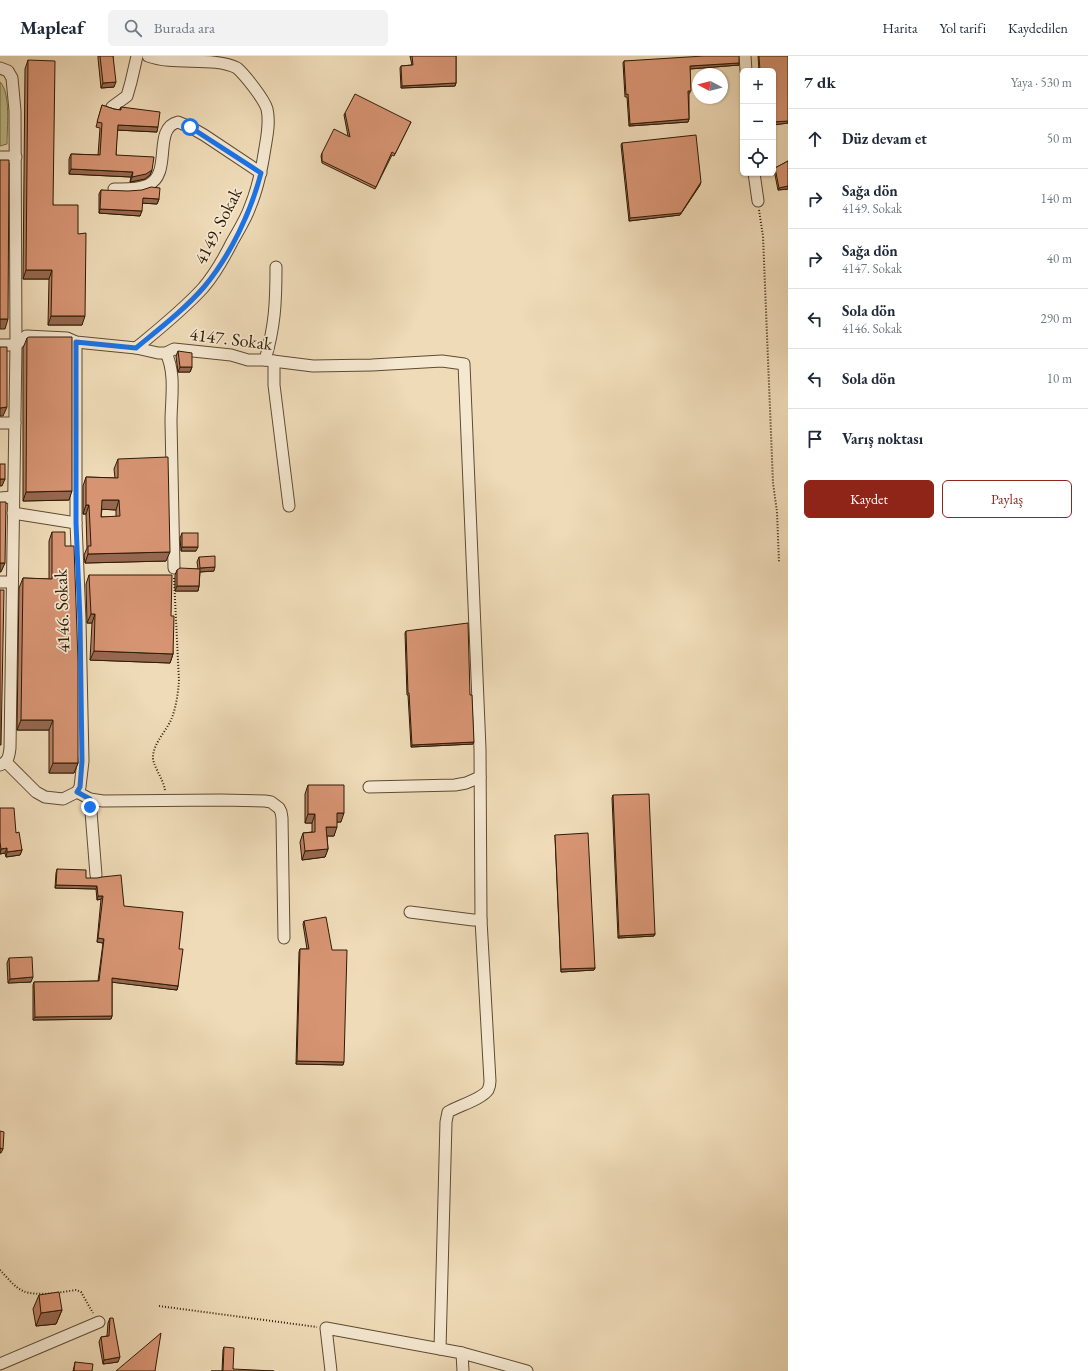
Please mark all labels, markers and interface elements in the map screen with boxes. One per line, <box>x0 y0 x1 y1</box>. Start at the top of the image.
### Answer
search box <box>108 10 388 46</box>
text: Mapleaf <box>20 15 84 40</box>
icon: search <box>122 17 144 39</box>
text: Burada ara <box>154 18 215 37</box>
text: Harita <box>883 19 918 37</box>
text: Yol tarifi <box>940 19 986 37</box>
text: Kaydedilen <box>1008 19 1068 37</box>
north arrow <box>692 68 728 104</box>
map controls <box>740 68 776 176</box>
button: + <box>740 68 776 104</box>
text: 7 dk <box>804 71 836 93</box>
text: Yaya · 530 m <box>1011 74 1072 91</box>
button: − <box>740 104 776 140</box>
route start <box>181 118 199 136</box>
icon: ahead <box>804 128 826 150</box>
text: Düz devam et <box>842 129 927 148</box>
text: 50 m <box>1047 130 1072 147</box>
button: locate <box>740 140 776 176</box>
text: Sağa dön <box>842 181 898 200</box>
street label: 4149. Sokak <box>188 183 247 268</box>
icon: right <box>804 188 826 210</box>
text: 140 m <box>1041 190 1072 207</box>
text: 4149. Sokak <box>842 200 902 217</box>
text: Sağa dön <box>842 241 898 260</box>
icon: right <box>804 248 826 270</box>
text: 40 m <box>1047 250 1072 267</box>
text: 4147. Sokak <box>842 260 902 277</box>
text: Sola dön <box>842 301 895 320</box>
icon: left <box>804 308 826 330</box>
text: 290 m <box>1041 310 1072 327</box>
text: 4146. Sokak <box>842 320 902 337</box>
street label: 4147. Sokak <box>188 322 274 355</box>
icon: left <box>804 368 826 390</box>
text: Sola dön <box>842 369 895 388</box>
text: 10 m <box>1047 370 1072 387</box>
icon: arrive <box>804 428 826 450</box>
text: Varış noktası <box>842 429 923 448</box>
button: Kaydet <box>804 480 934 518</box>
button: Paylaş <box>942 480 1072 518</box>
street label: 4146. Sokak <box>49 568 74 653</box>
route end <box>81 798 99 816</box>

